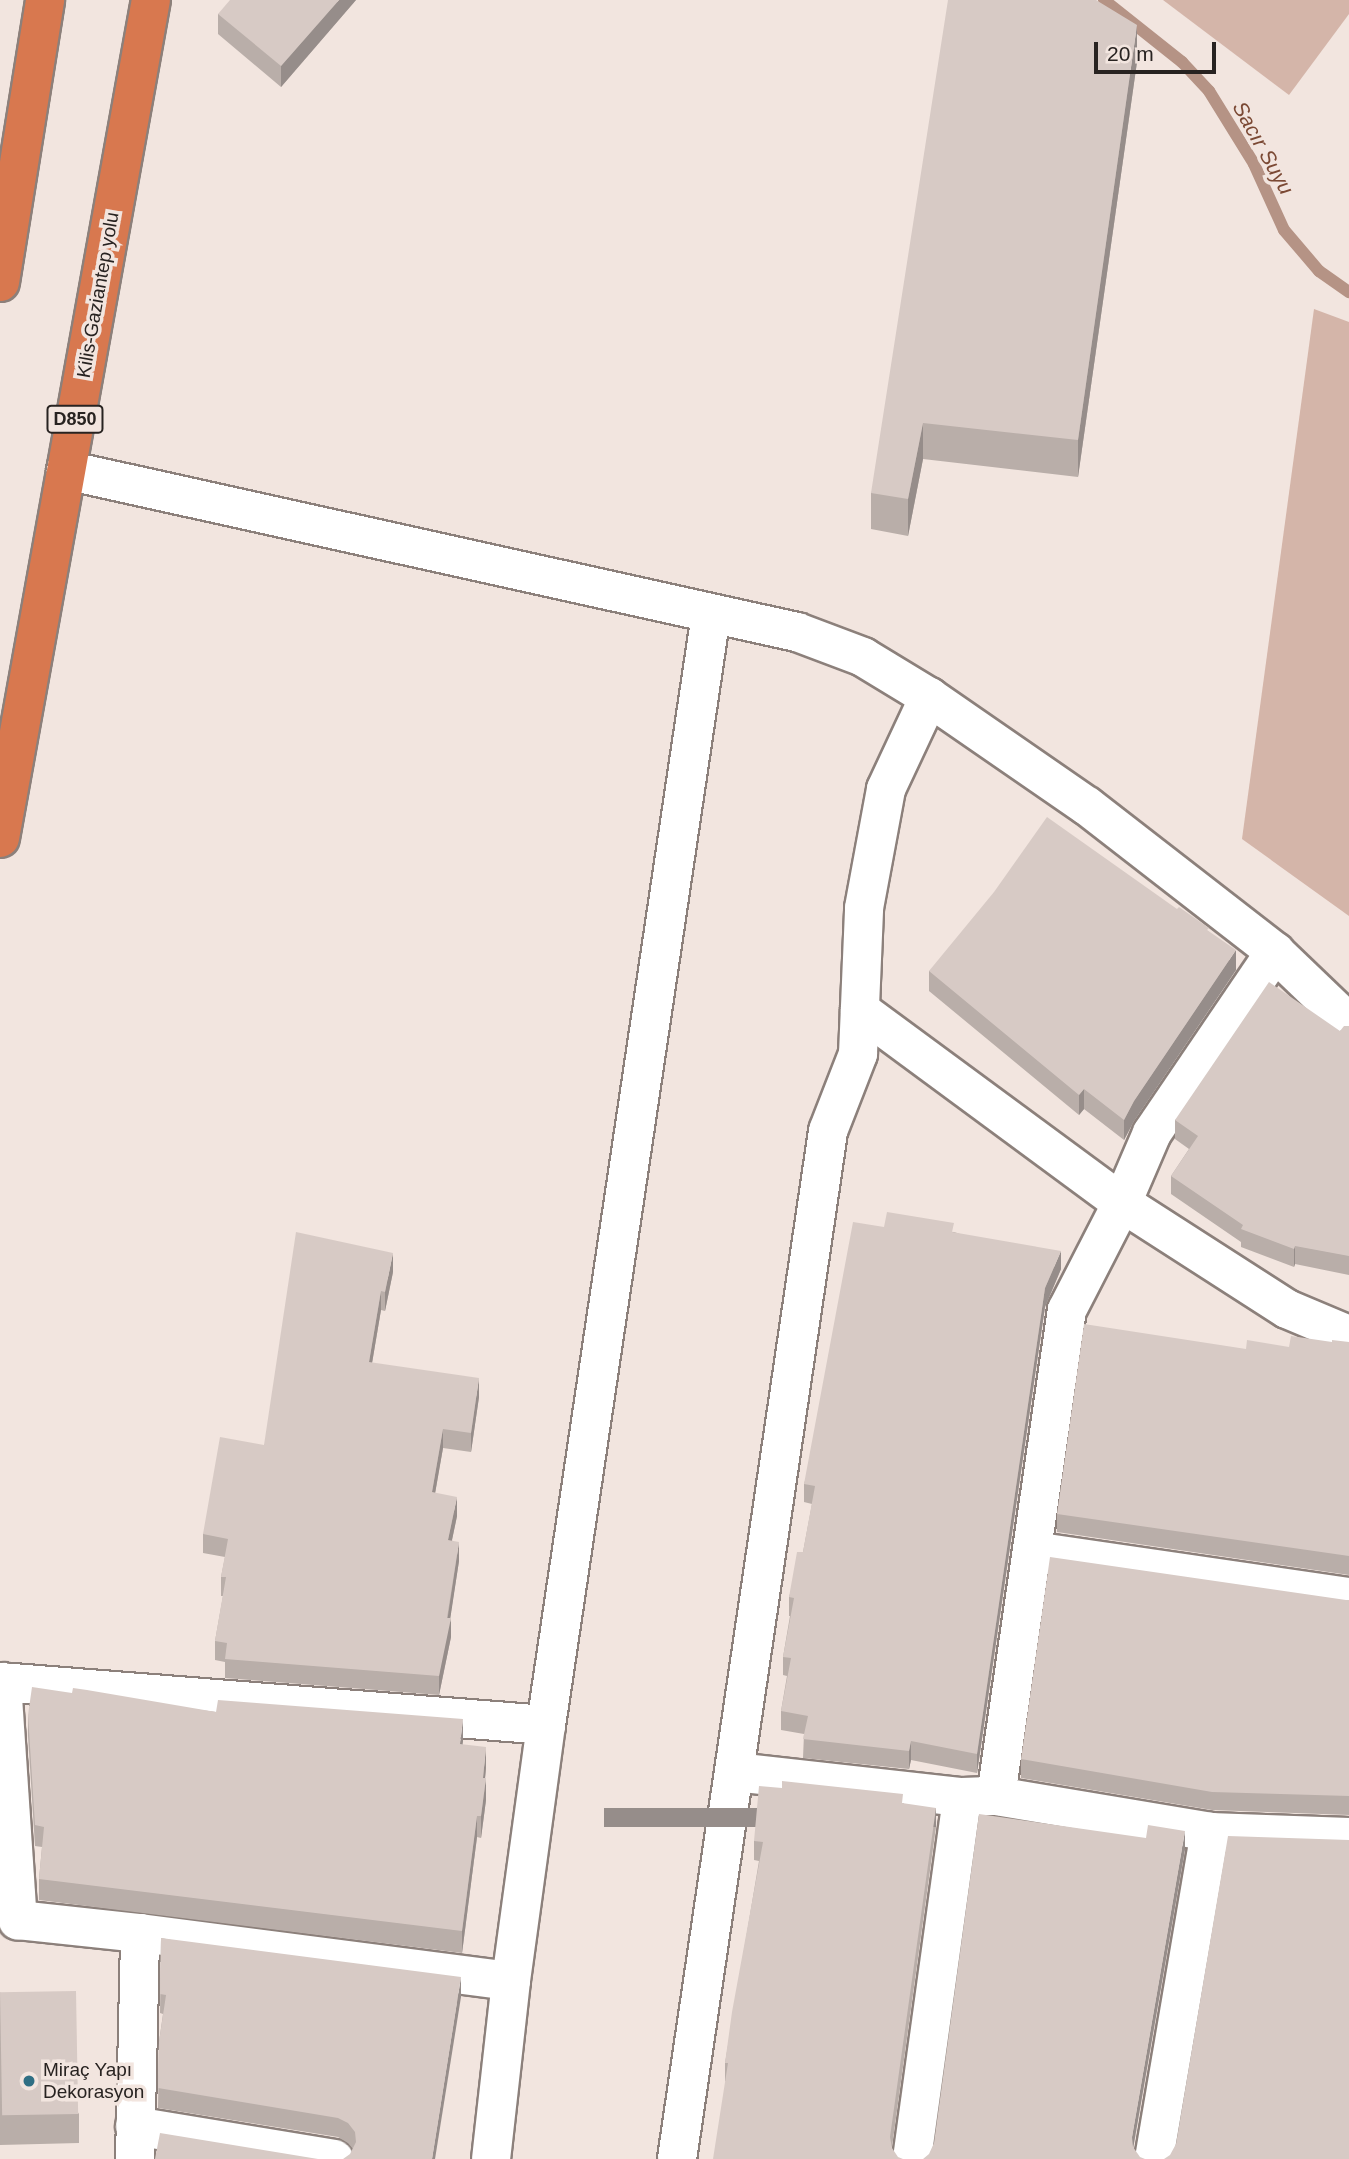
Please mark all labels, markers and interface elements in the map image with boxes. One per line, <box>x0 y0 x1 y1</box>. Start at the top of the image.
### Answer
scale bar <box>1097 28 1220 72</box>
text: 20 m <box>1107 42 1154 65</box>
water label: Sacır Suyu <box>1227 97 1299 199</box>
street label: Kilis-Gaziantep yolu <box>72 210 124 380</box>
road number: D850 <box>45 404 105 433</box>
place label: Miraç Yapı Dekorasyon <box>43 2059 144 2103</box>
marker: Miraç Yapı Dekorasyon <box>21 2073 37 2089</box>

